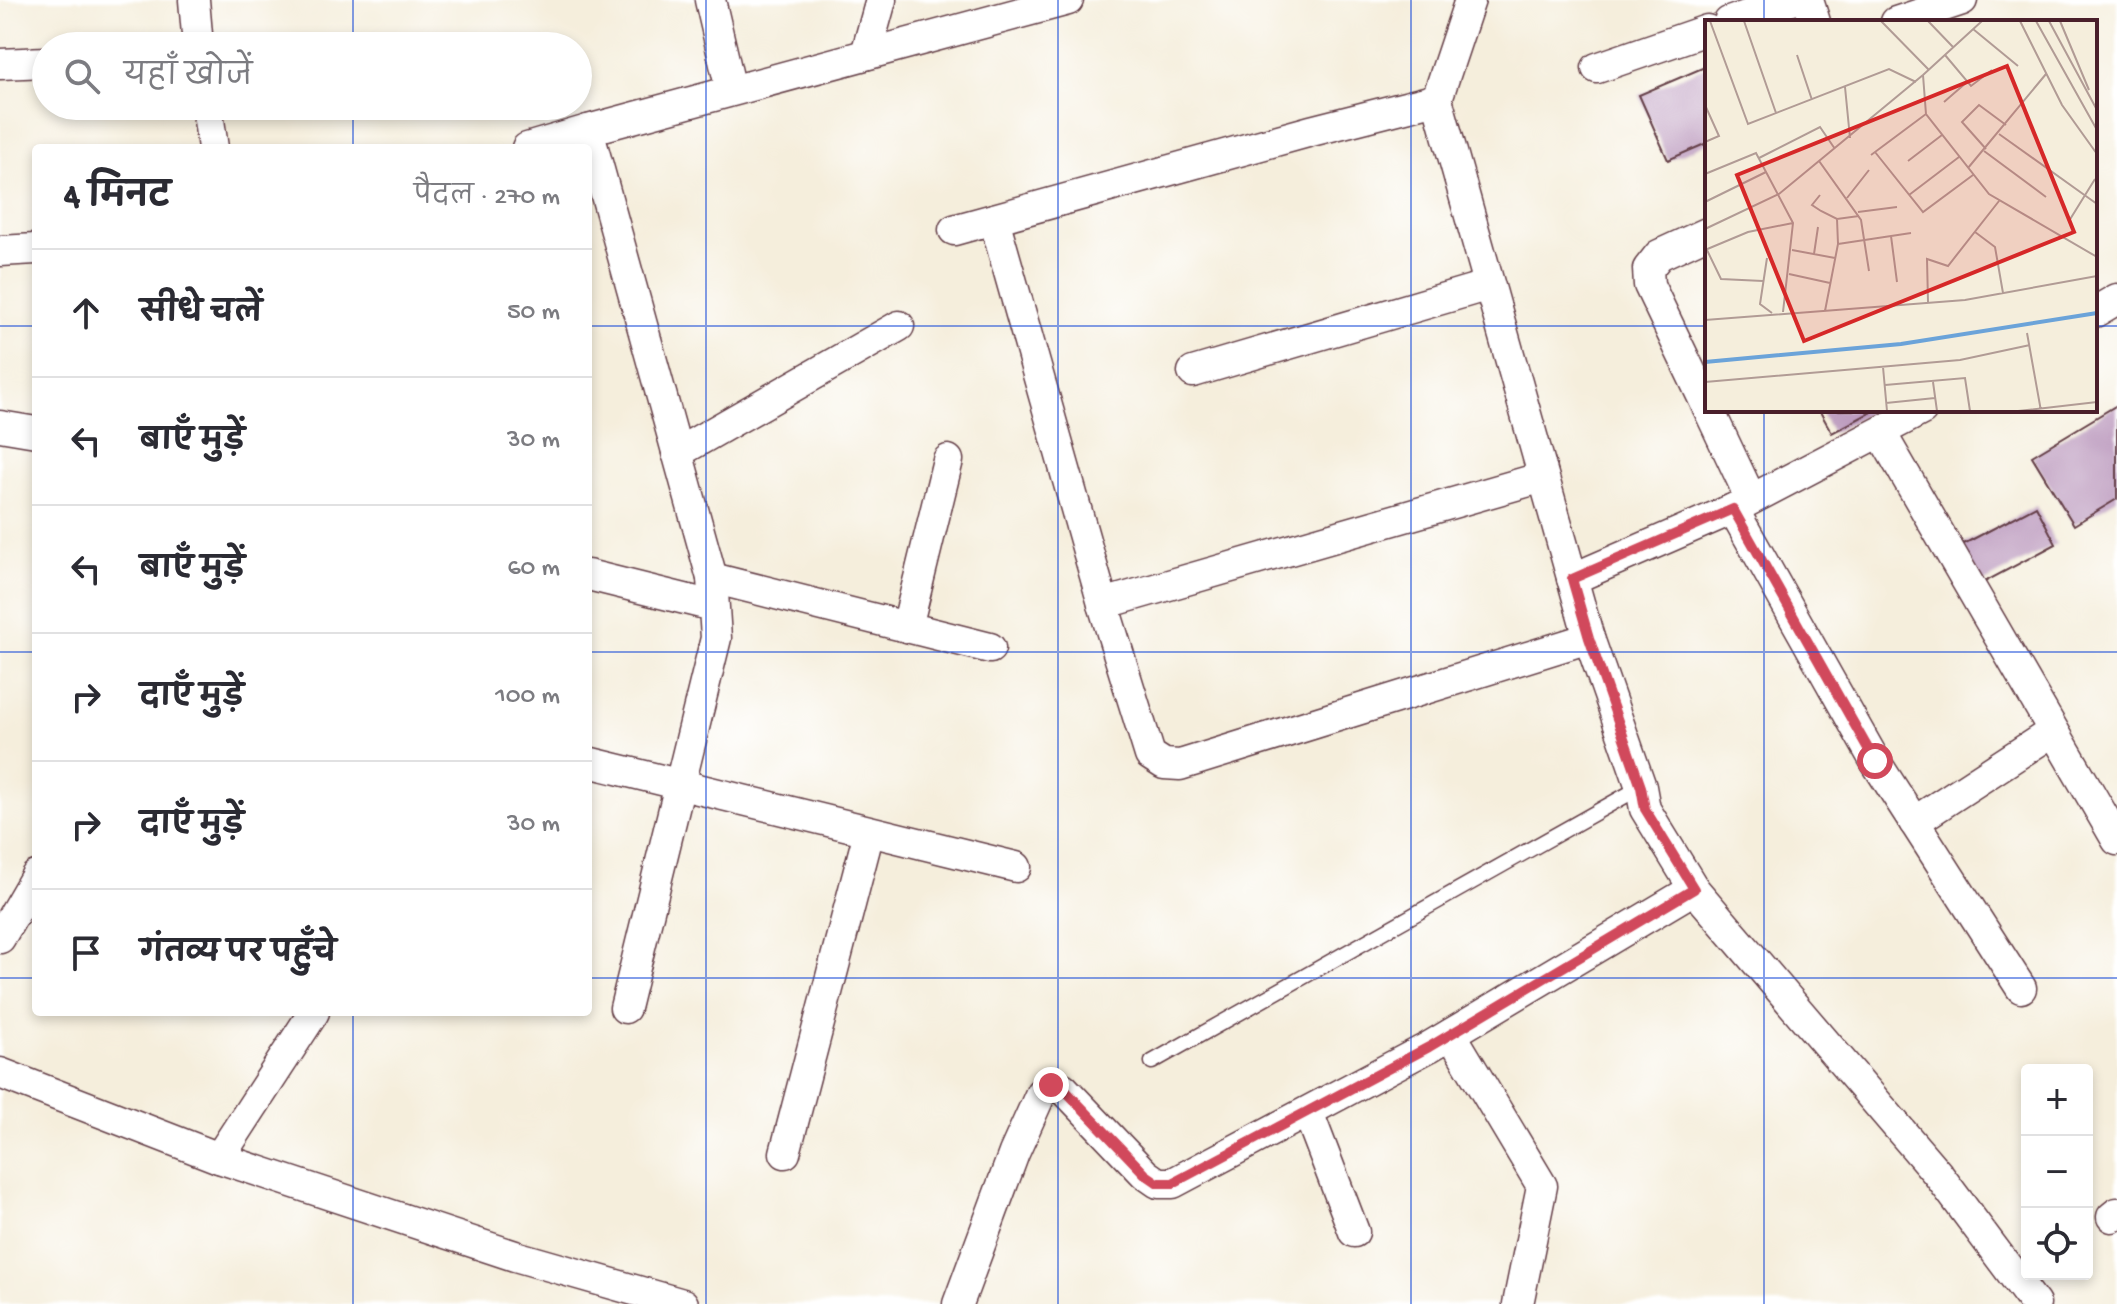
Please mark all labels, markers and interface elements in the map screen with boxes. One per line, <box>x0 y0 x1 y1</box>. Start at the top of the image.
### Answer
inset map <box>1705 20 2097 412</box>
search box <box>32 32 592 120</box>
icon: search <box>60 54 104 98</box>
text: यहाँ खोजें <box>124 61 252 96</box>
text: 4 मिनट <box>64 179 171 219</box>
text: पैदल · 270 m <box>414 183 560 214</box>
icon: ahead <box>64 291 108 335</box>
text: सीधे चलें <box>140 298 262 333</box>
text: 50 m <box>507 298 560 329</box>
icon: left <box>64 419 108 463</box>
text: बाएँ मुड़ें <box>140 426 245 461</box>
text: 30 m <box>507 426 560 457</box>
icon: left <box>64 547 108 591</box>
text: बाएँ मुड़ें <box>140 554 245 589</box>
text: 60 m <box>507 554 560 585</box>
icon: right <box>64 675 108 719</box>
text: दाएँ मुड़ें <box>140 682 244 717</box>
text: 100 m <box>495 682 560 713</box>
route start <box>1857 743 1893 779</box>
icon: right <box>64 803 108 847</box>
text: दाएँ मुड़ें <box>140 810 244 845</box>
text: 30 m <box>507 810 560 841</box>
icon: arrive <box>64 931 108 975</box>
text: गंतव्य पर पहुँचे <box>140 938 337 973</box>
map controls <box>2021 1064 2093 1280</box>
button: + <box>2021 1064 2093 1136</box>
route end <box>1033 1067 1069 1103</box>
button: − <box>2021 1136 2093 1208</box>
button: locate <box>2021 1208 2093 1280</box>

